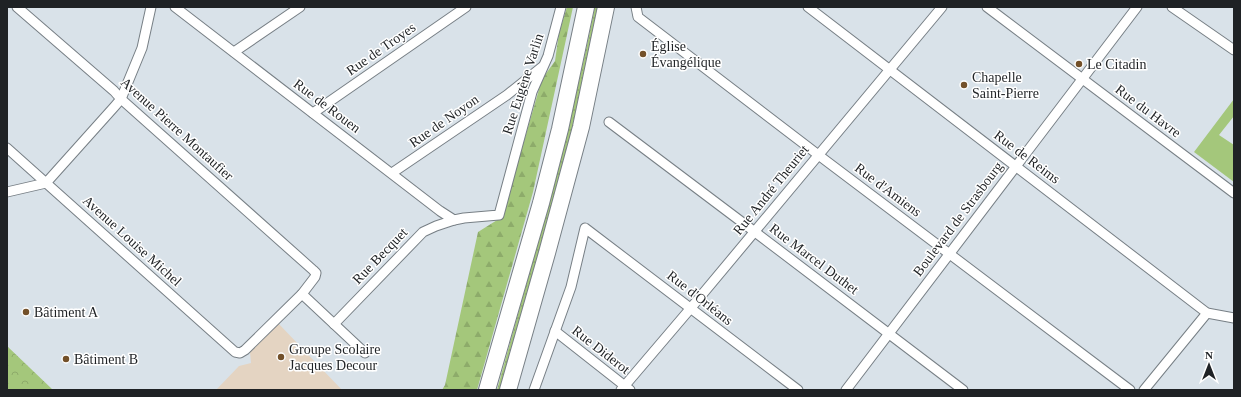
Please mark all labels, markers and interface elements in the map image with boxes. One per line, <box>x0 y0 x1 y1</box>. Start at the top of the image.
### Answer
street label: Rue de Troyes <box>344 20 418 78</box>
street label: Rue Eugène Varlin <box>500 32 546 136</box>
place label: Église Évangélique <box>651 38 721 70</box>
marker: Église Évangélique <box>638 49 648 59</box>
place label: Le Citadin <box>1087 57 1147 72</box>
marker: Le Citadin <box>1074 59 1084 69</box>
place label: Chapelle Saint-Pierre <box>972 70 1039 101</box>
street label: Avenue Pierre Montaufier <box>118 75 236 184</box>
street label: Rue de Rouen <box>291 76 363 136</box>
marker: Chapelle Saint-Pierre <box>959 80 969 90</box>
street label: Rue du Havre <box>1112 82 1184 140</box>
street label: Rue de Noyon <box>407 92 481 150</box>
street label: Rue de Reims <box>991 127 1063 187</box>
street label: Rue André Theuriet <box>730 142 812 238</box>
street label: Boulevard de Strasbourg <box>910 159 1006 279</box>
street label: Rue d'Amiens <box>852 160 924 220</box>
street label: Avenue Louise Michel <box>80 193 184 289</box>
street label: Rue Marcel Duthet <box>767 221 861 297</box>
street label: Rue Becquet <box>350 225 410 287</box>
street label: Rue d'Orléans <box>664 268 736 328</box>
place label: Bâtiment A <box>34 305 99 320</box>
marker: Bâtiment A <box>21 307 31 317</box>
street label: Rue Diderot <box>569 323 633 377</box>
place label: Groupe Scolaire Jacques Decour <box>289 342 380 373</box>
north arrow <box>1189 345 1229 385</box>
text: N <box>1205 349 1213 361</box>
place label: Bâtiment B <box>74 352 138 367</box>
marker: Groupe Scolaire Jacques Decour <box>276 352 286 362</box>
marker: Bâtiment B <box>61 354 71 364</box>

